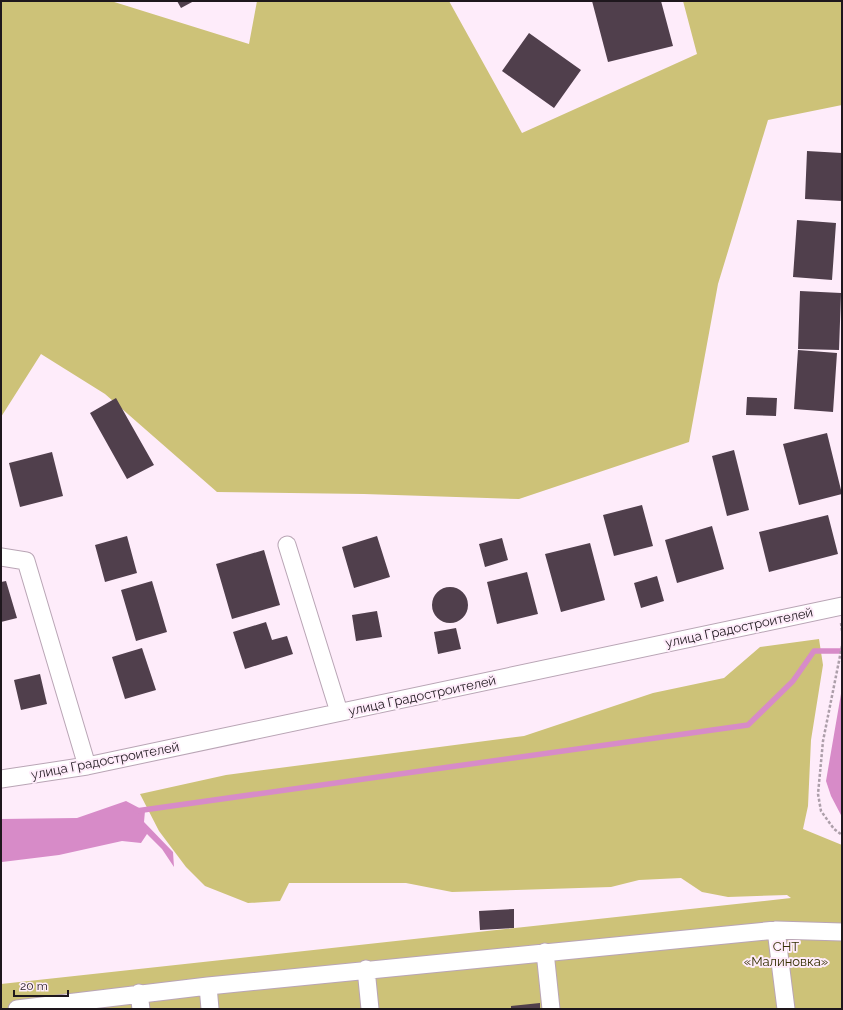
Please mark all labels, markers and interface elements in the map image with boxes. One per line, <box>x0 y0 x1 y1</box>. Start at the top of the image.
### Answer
street label: улица Градостроителей <box>664 604 814 650</box>
street label: улица Градостроителей <box>347 672 497 718</box>
street label: улица Градостроителей <box>30 739 180 782</box>
park label: СНТ «Малиновка» <box>744 939 828 969</box>
scale bar <box>14 972 68 998</box>
text: 20 m <box>20 979 48 993</box>

